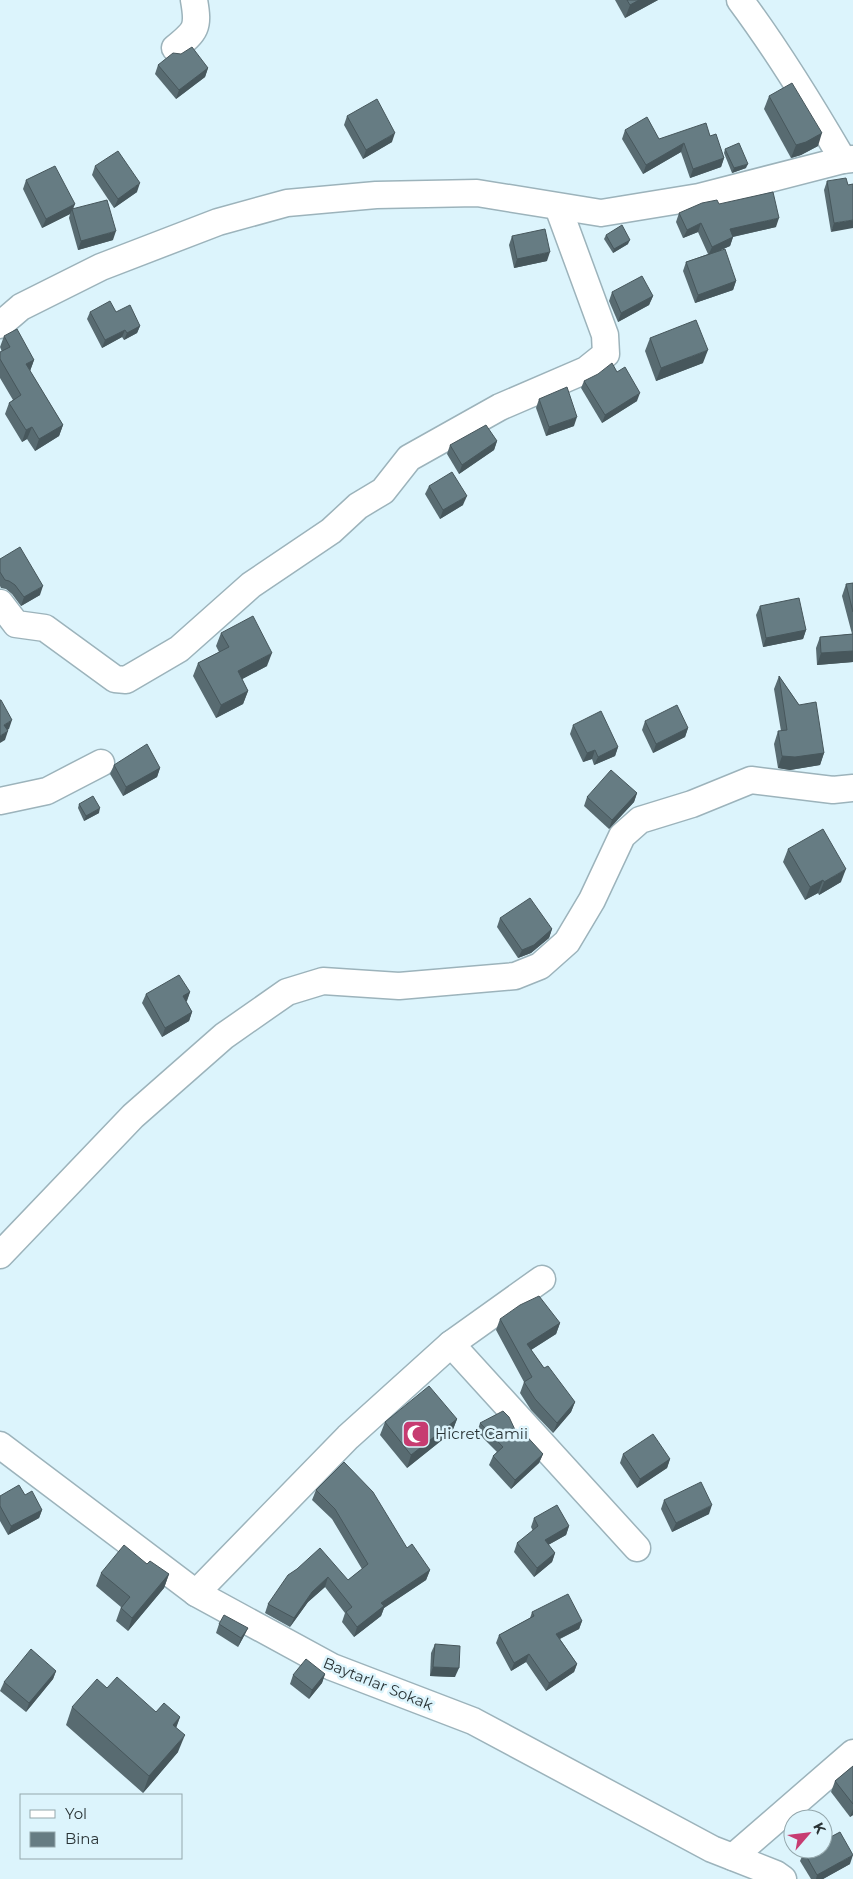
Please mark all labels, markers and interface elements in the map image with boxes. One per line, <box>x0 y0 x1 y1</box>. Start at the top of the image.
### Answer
mosque icon: Hicret Camii <box>401 1419 431 1449</box>
place label: Hicret Camii <box>435 1424 528 1443</box>
street label: Baytarlar Sokak <box>321 1653 436 1714</box>
legend <box>20 1794 182 1859</box>
text: Yol <box>65 1804 87 1823</box>
north arrow <box>783 1809 833 1859</box>
text: K <box>809 1819 830 1837</box>
text: Bina <box>65 1829 99 1848</box>

